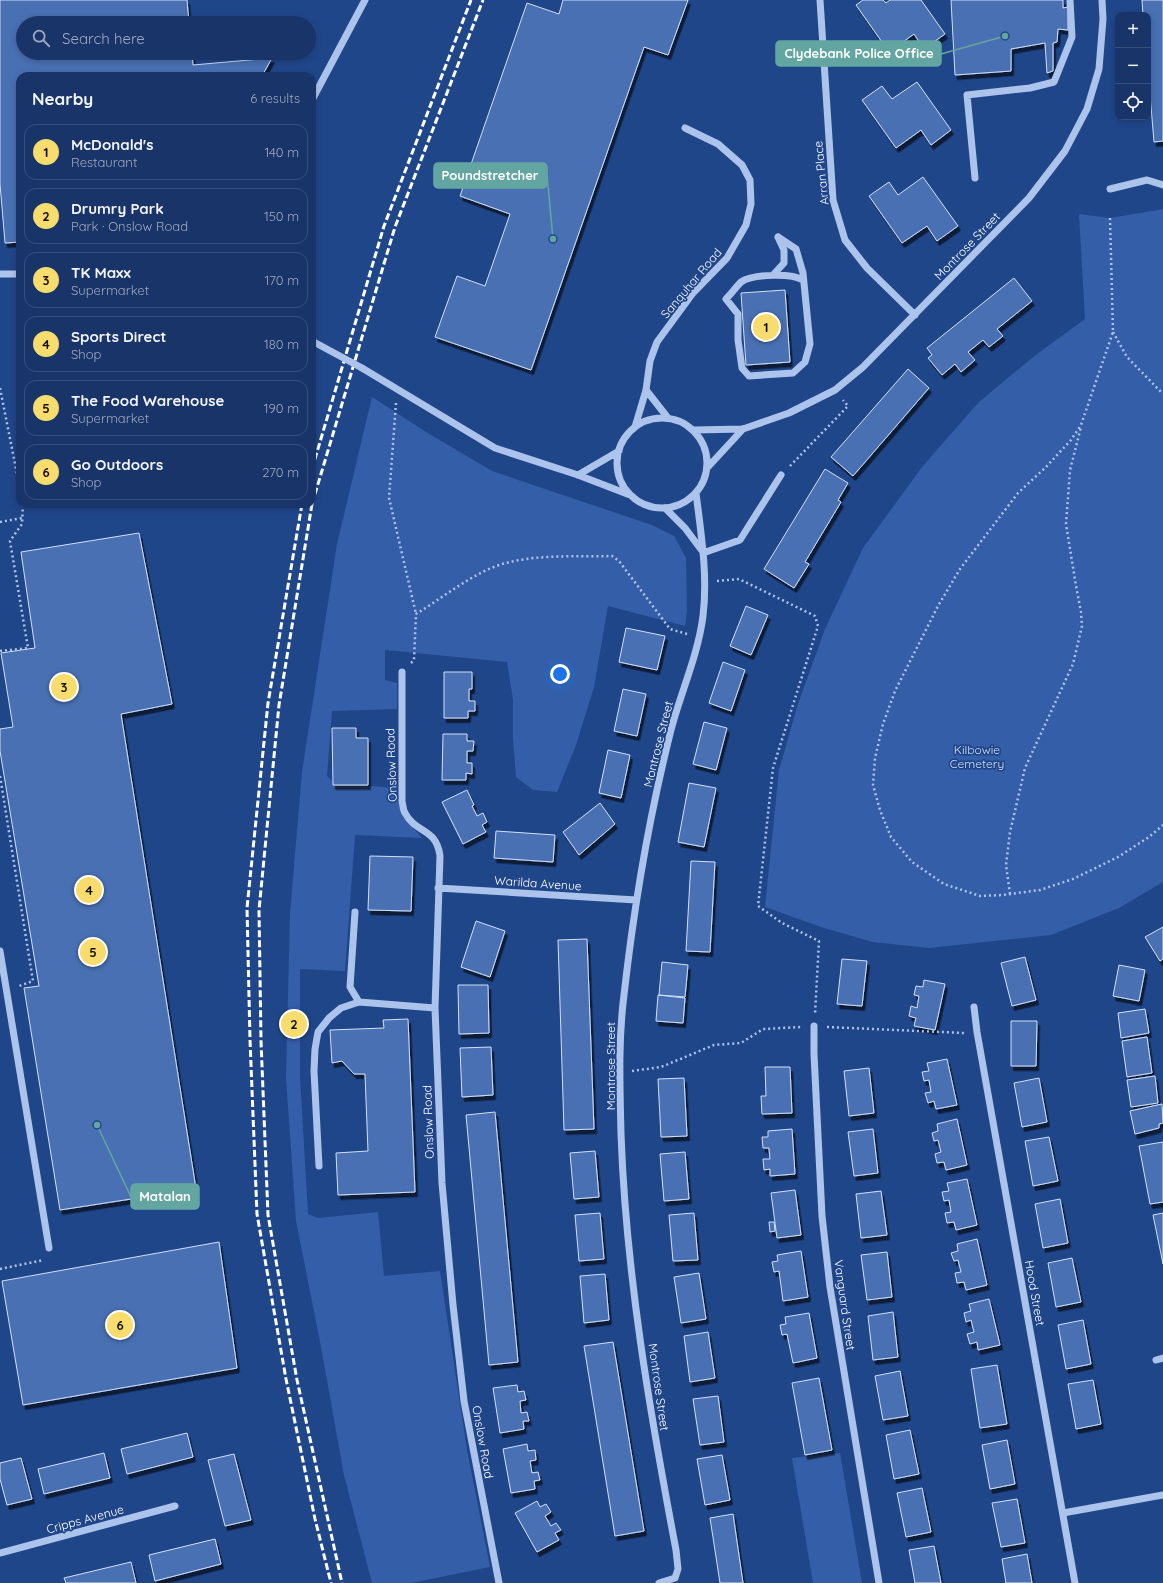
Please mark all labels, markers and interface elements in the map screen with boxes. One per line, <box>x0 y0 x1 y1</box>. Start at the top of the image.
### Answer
map controls <box>1115 12 1151 120</box>
button: + <box>1115 12 1151 48</box>
search box <box>16 16 316 60</box>
icon: search <box>30 27 52 49</box>
text: Search here <box>62 29 145 48</box>
callout: Clydebank Police Office <box>776 41 941 66</box>
text: Clydebank Police Office <box>784 45 934 61</box>
button: − <box>1115 48 1151 84</box>
button: locate <box>1115 84 1151 120</box>
text: Nearby <box>32 88 93 109</box>
text: 6 results <box>250 90 300 106</box>
text: McDonald's <box>71 135 153 154</box>
street label: Arran Place <box>810 140 832 206</box>
text: 1 <box>43 144 49 160</box>
text: 140 m <box>264 144 299 160</box>
text: Restaurant <box>71 154 137 170</box>
callout: Poundstretcher <box>434 163 547 188</box>
text: Poundstretcher <box>442 167 539 183</box>
text: Drumry Park <box>71 199 164 218</box>
text: 2 <box>42 208 50 224</box>
text: 150 m <box>264 208 299 224</box>
street label: Montrose Street <box>931 209 1003 283</box>
text: Park · Onslow Road <box>71 218 188 234</box>
street label: Sanquhar Road <box>657 245 725 321</box>
text: TK Maxx <box>71 263 131 282</box>
text: 3 <box>43 272 49 288</box>
text: 170 m <box>264 272 299 288</box>
text: Supermarket <box>71 282 149 298</box>
pin: 1 <box>753 312 779 342</box>
text: Sports Direct <box>71 327 166 346</box>
text: 4 <box>42 336 50 352</box>
text: 180 m <box>264 336 299 352</box>
text: Shop <box>71 346 101 362</box>
text: The Food Warehouse <box>71 391 224 410</box>
text: 5 <box>42 400 50 416</box>
text: 190 m <box>264 400 299 416</box>
text: Supermarket <box>71 410 149 426</box>
text: Go Outdoors <box>71 455 163 474</box>
text: 6 <box>42 464 50 480</box>
text: 270 m <box>262 464 299 480</box>
text: Shop <box>71 474 101 490</box>
your location <box>550 664 570 684</box>
pin: 3 <box>51 672 77 702</box>
street label: Montrose Street <box>640 699 676 789</box>
street label: Onslow Road <box>382 728 400 802</box>
park label: Kilbowie Cemetery <box>950 742 1004 771</box>
street label: Warilda Avenue <box>494 872 582 894</box>
pin: 4 <box>76 875 102 905</box>
pin: 5 <box>80 937 106 967</box>
pin: 2 <box>281 1009 307 1039</box>
street label: Montrose Street <box>603 1022 618 1110</box>
street label: Onslow Road <box>419 1085 437 1159</box>
callout: Matalan <box>131 1184 199 1209</box>
text: Matalan <box>139 1188 191 1204</box>
street label: Vanguard Street <box>831 1259 859 1351</box>
street label: Hood Street <box>1022 1259 1048 1327</box>
pin: 6 <box>107 1310 133 1340</box>
street label: Montrose Street <box>645 1342 673 1432</box>
street label: Onslow Road <box>469 1404 497 1480</box>
street label: Cripps Avenue <box>45 1501 126 1537</box>

